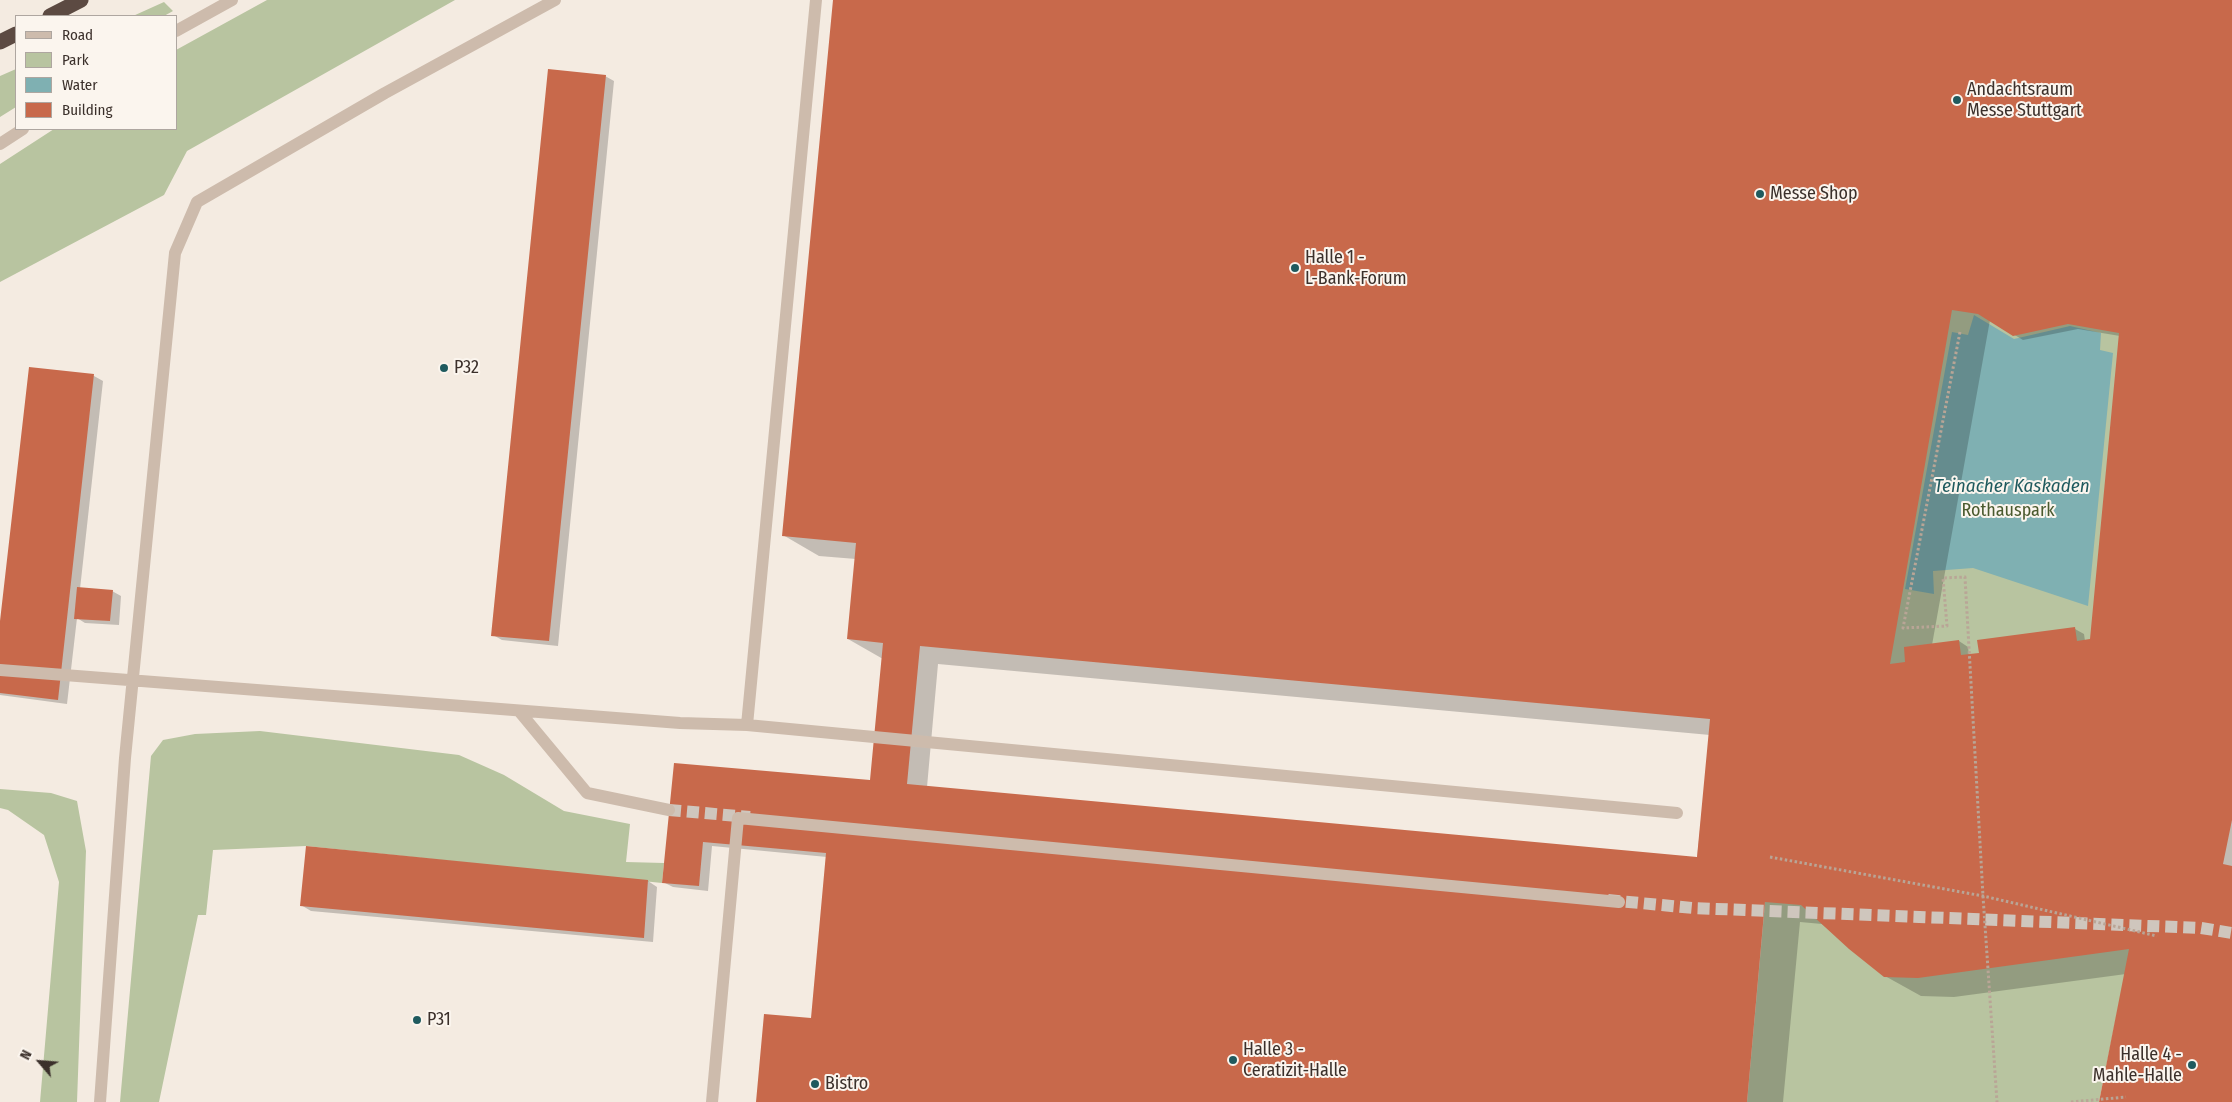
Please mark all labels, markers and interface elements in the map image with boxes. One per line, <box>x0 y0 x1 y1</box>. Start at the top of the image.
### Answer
legend <box>15 15 178 130</box>
text: Road <box>62 26 93 44</box>
text: Park <box>62 51 89 69</box>
text: Water <box>62 76 97 94</box>
place label: Andachtsraum Messe Stuttgart <box>1967 79 2082 122</box>
marker: Andachtsraum Messe Stuttgart <box>1951 94 1963 106</box>
text: Building <box>62 101 113 119</box>
place label: Messe Shop <box>1770 183 1857 205</box>
marker: Messe Shop <box>1754 188 1766 200</box>
place label: Halle 1 - L-Bank-Forum <box>1305 247 1407 290</box>
marker: Halle 1 - L-Bank-Forum <box>1289 262 1301 274</box>
place label: P32 <box>454 357 479 379</box>
marker: P32 <box>438 362 450 374</box>
water label: Teinacher Kaskaden <box>1934 476 2090 498</box>
park label: Rothauspark <box>1961 500 2055 522</box>
place label: P31 <box>427 1009 451 1031</box>
marker: P31 <box>411 1014 423 1026</box>
north arrow <box>15 1037 65 1087</box>
place label: Halle 3 - Ceratizit-Halle <box>1243 1039 1347 1082</box>
place label: Halle 4 - Mahle-Halle <box>2093 1044 2182 1086</box>
text: N <box>17 1047 36 1063</box>
marker: Halle 3 - Ceratizit-Halle <box>1227 1054 1239 1066</box>
marker: Halle 4 - Mahle-Halle <box>2186 1059 2198 1071</box>
place label: Bistro <box>825 1073 868 1095</box>
marker: Bistro <box>809 1078 821 1090</box>

